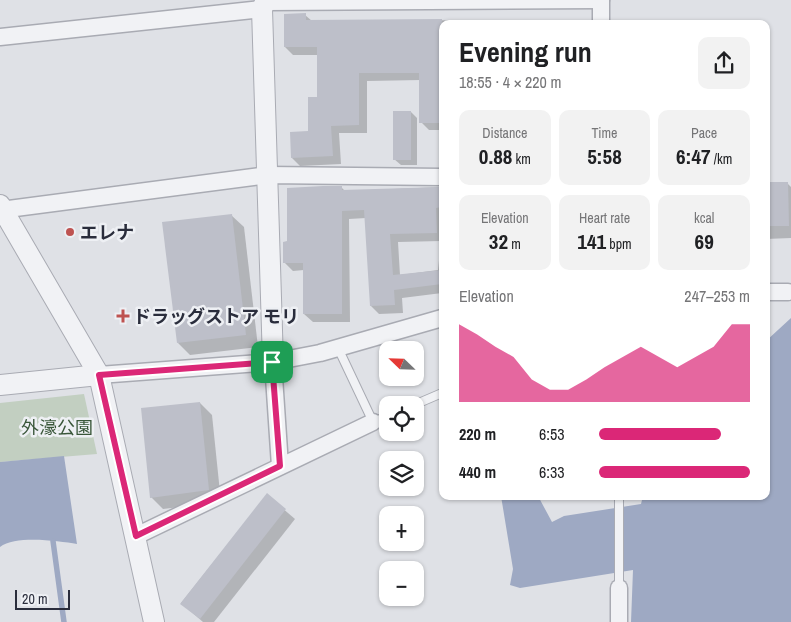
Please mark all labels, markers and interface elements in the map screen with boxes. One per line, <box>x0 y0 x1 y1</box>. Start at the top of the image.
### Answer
text: Evening run <box>459 33 592 71</box>
button: share <box>698 37 750 89</box>
text: 18:55 · 4 × 220 m <box>459 71 562 93</box>
text: Distance <box>482 124 527 142</box>
text: Time <box>592 124 617 142</box>
text: Pace <box>691 124 717 142</box>
text: 0.88 <box>479 142 512 171</box>
text: 5:58 <box>587 142 622 171</box>
text: 6:47 <box>676 142 711 171</box>
text: km <box>512 150 531 168</box>
text: /km <box>711 150 732 168</box>
text: Elevation <box>481 209 529 227</box>
text: Heart rate <box>579 209 630 227</box>
text: kcal <box>694 209 714 227</box>
place label: エレナ <box>80 220 134 245</box>
marker: エレナ <box>64 226 76 238</box>
text: 32 <box>489 227 508 256</box>
text: 141 <box>577 227 606 256</box>
text: 69 <box>695 227 714 256</box>
text: m <box>508 235 521 253</box>
text: bpm <box>606 235 632 253</box>
text: Elevation <box>459 285 514 307</box>
text: 247–253 m <box>684 285 750 307</box>
place label: ドラッグストア モリ <box>133 304 299 329</box>
marker: ドラッグストア モリ <box>117 310 129 322</box>
pin <box>251 341 293 383</box>
north arrow <box>379 341 424 386</box>
map controls <box>379 341 424 606</box>
icon: arrive <box>258 348 286 376</box>
button: locate <box>379 396 424 441</box>
park label: 外濠公園 <box>21 415 93 440</box>
text: 220 m <box>459 423 496 445</box>
text: 6:53 <box>539 423 565 445</box>
button: layers <box>379 451 424 496</box>
text: 440 m <box>459 461 496 483</box>
text: 6:33 <box>539 461 565 483</box>
button: + <box>379 506 424 551</box>
button: − <box>379 561 424 606</box>
scale bar <box>15 587 70 610</box>
text: 20 m <box>22 590 48 608</box>

